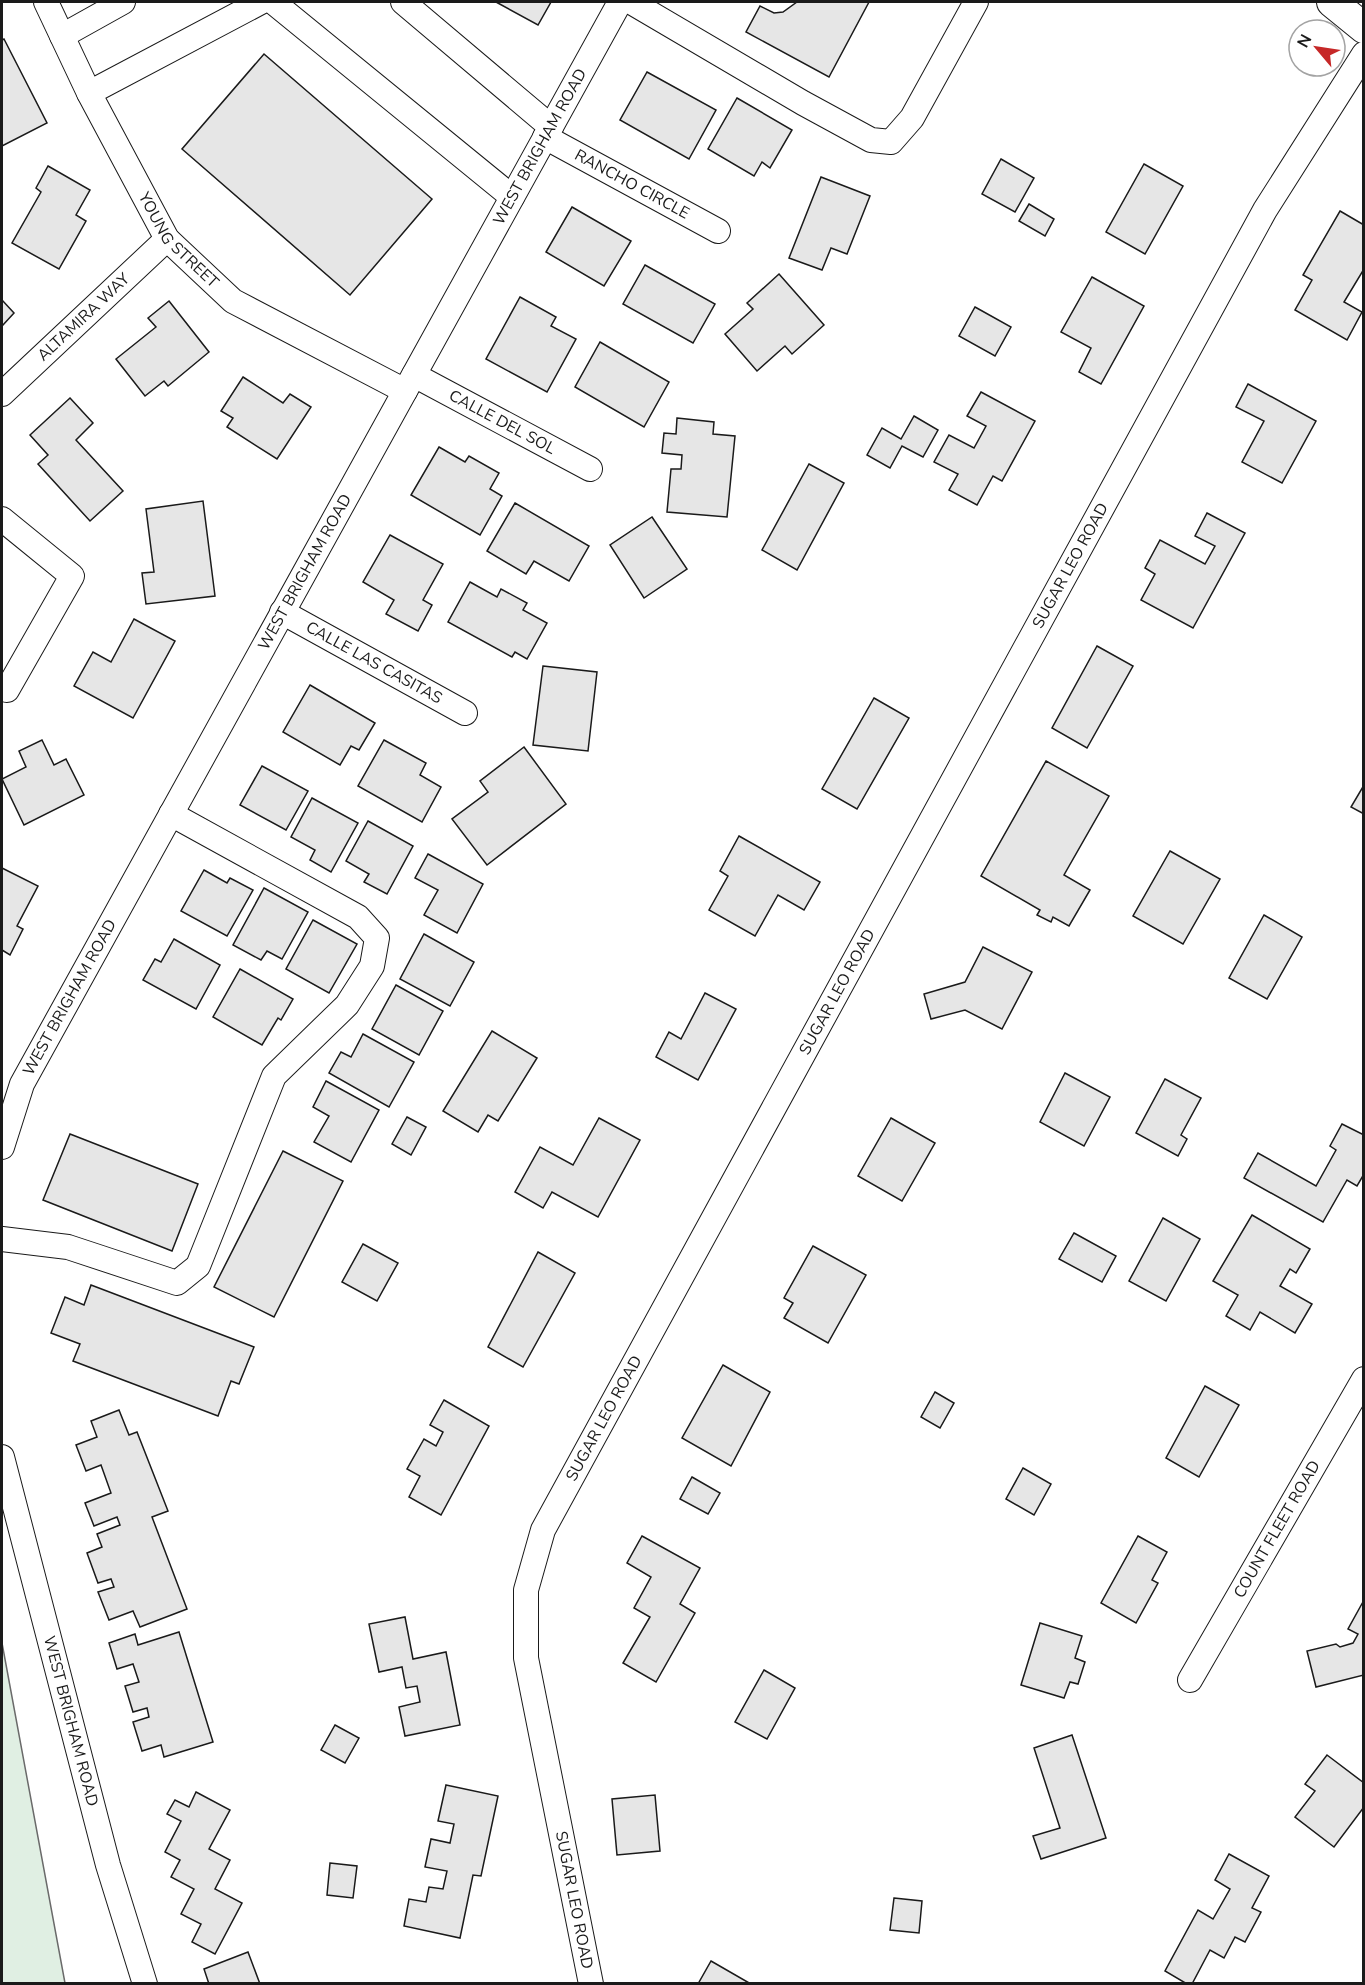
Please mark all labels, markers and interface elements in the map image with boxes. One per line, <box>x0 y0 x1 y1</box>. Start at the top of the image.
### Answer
north arrow <box>1287 18 1347 78</box>
text: N <box>1292 31 1317 52</box>
street label: WEST BRIGHAM ROAD <box>488 65 592 229</box>
street label: RANCHO CIRCLE <box>571 144 693 224</box>
street label: YOUNG STREET <box>133 188 224 293</box>
street label: ALTAMIRA WAY <box>33 268 135 366</box>
street label: CALLE DEL SOL <box>445 385 560 460</box>
street label: WEST BRIGHAM ROAD <box>253 490 357 654</box>
street label: SUGAR LEO ROAD <box>1027 499 1114 632</box>
street label: CALLE LAS CASITAS <box>302 616 446 709</box>
street label: WEST BRIGHAM ROAD <box>18 915 122 1080</box>
street label: SUGAR LEO ROAD <box>794 925 881 1059</box>
street label: SUGAR LEO ROAD <box>561 1352 647 1485</box>
street label: COUNT FLEET ROAD <box>1229 1456 1326 1602</box>
street label: WEST BRIGHAM ROAD <box>38 1634 103 1809</box>
street label: SUGAR LEO ROAD <box>550 1829 598 1971</box>

